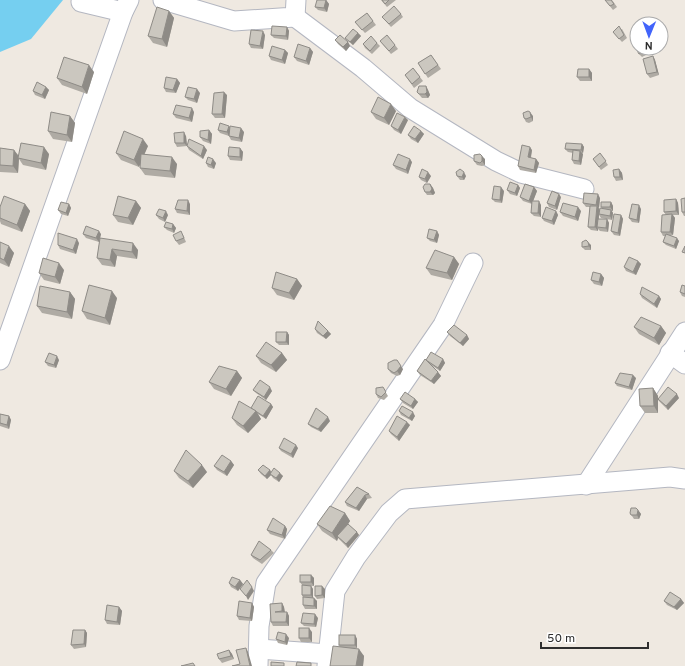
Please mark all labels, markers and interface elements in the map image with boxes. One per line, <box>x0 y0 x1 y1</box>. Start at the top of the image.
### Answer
north arrow <box>629 16 669 56</box>
text: N <box>645 38 653 52</box>
scale bar <box>541 624 648 650</box>
text: 50 m <box>547 631 575 647</box>

